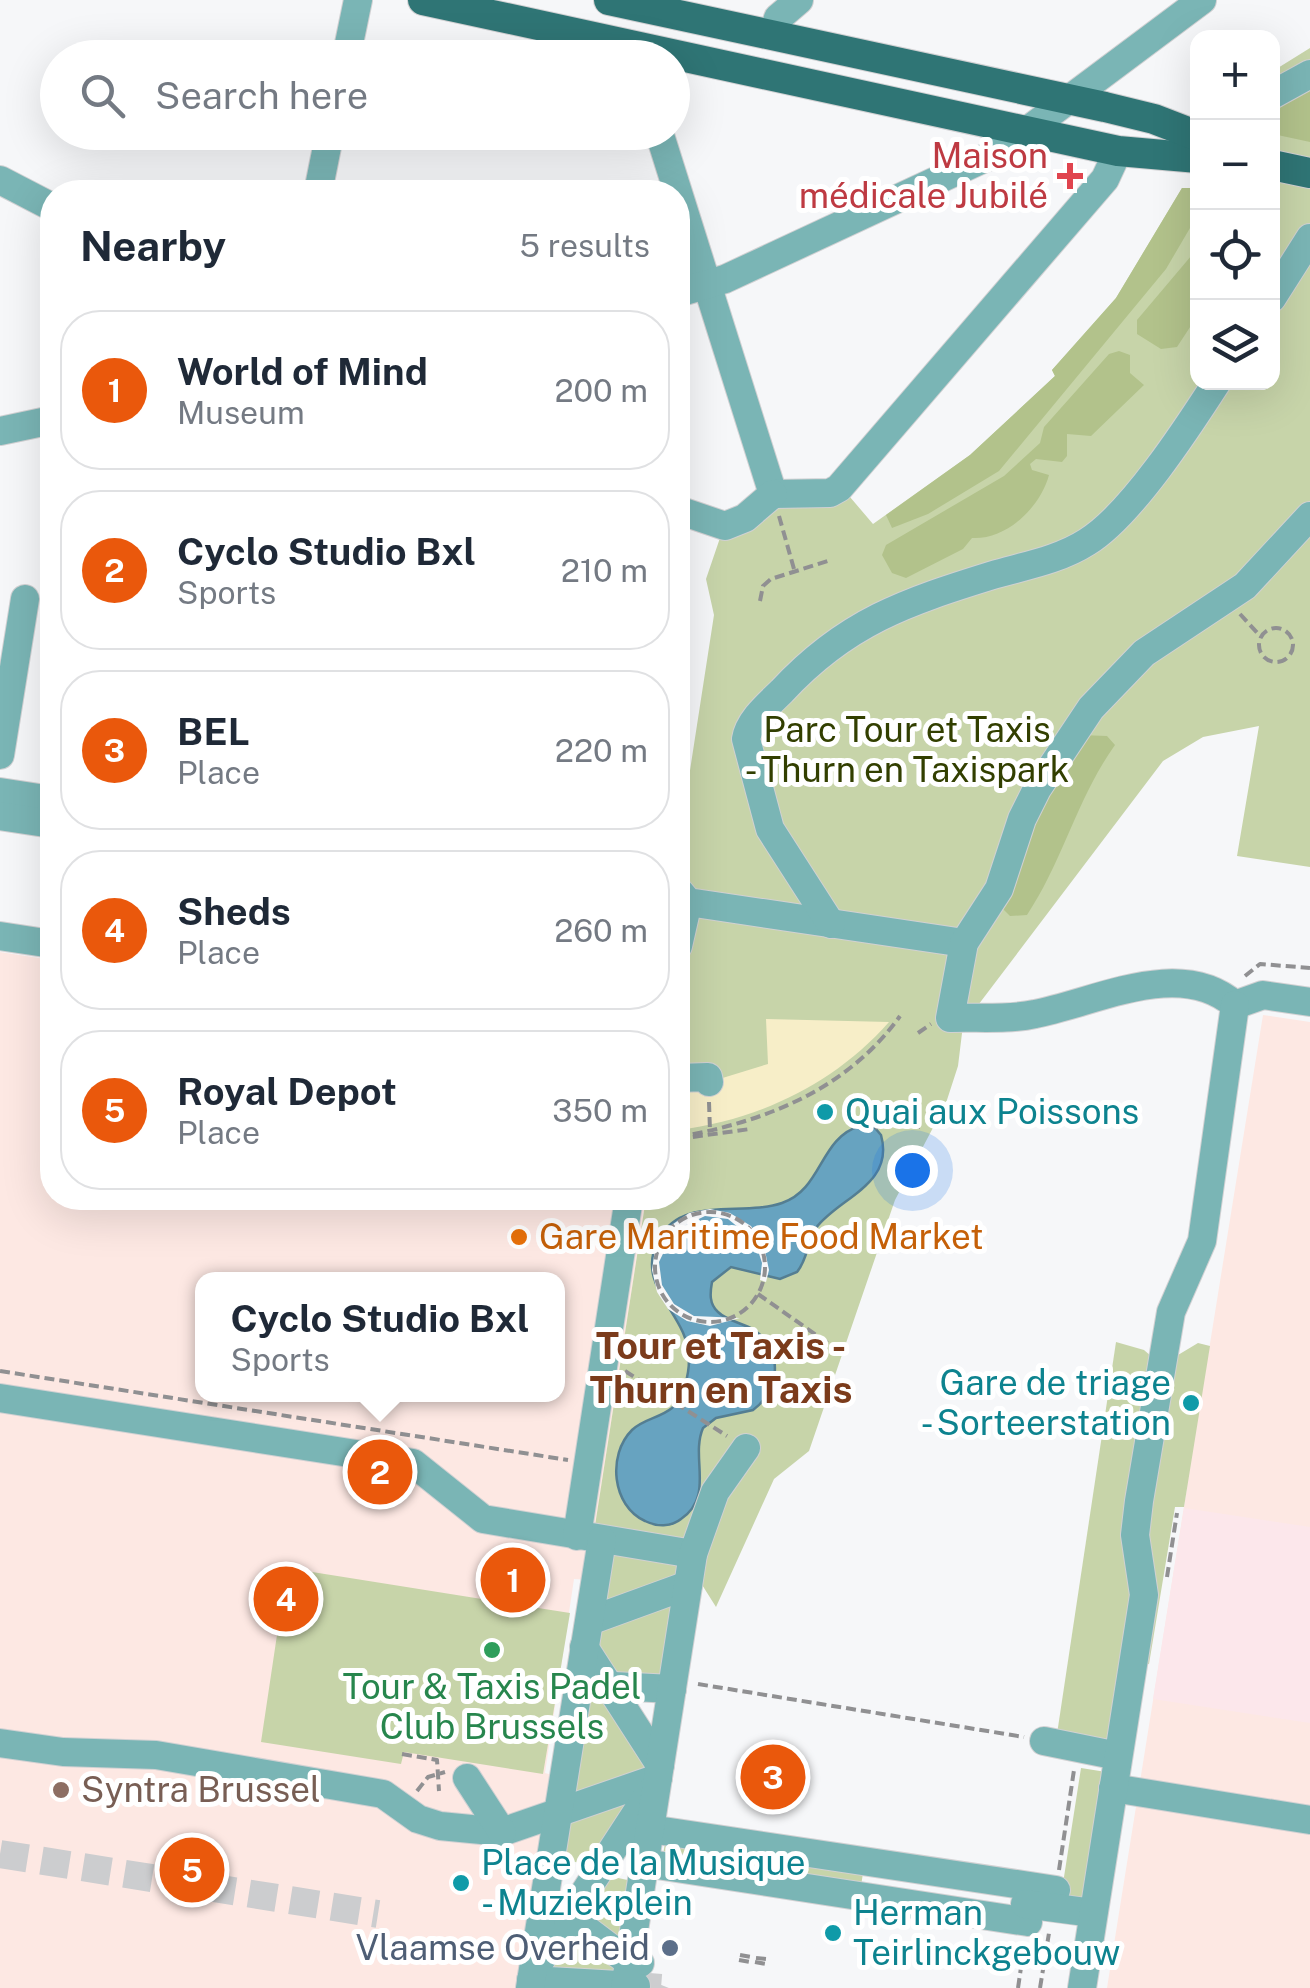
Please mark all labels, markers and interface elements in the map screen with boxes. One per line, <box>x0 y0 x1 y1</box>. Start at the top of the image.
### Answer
map controls <box>1190 30 1280 390</box>
button: + <box>1190 30 1280 120</box>
search box <box>40 40 690 150</box>
icon: search <box>75 68 130 123</box>
text: Search here <box>155 73 368 118</box>
button: − <box>1190 120 1280 210</box>
place label: Maison médicale Jubilé <box>799 135 1048 216</box>
marker: Maison médicale Jubilé <box>1057 163 1083 189</box>
button: locate <box>1190 210 1280 300</box>
text: Nearby <box>80 221 226 270</box>
text: 5 results <box>519 227 650 264</box>
button: layers <box>1190 300 1280 390</box>
text: World of Mind <box>177 349 428 394</box>
text: 1 <box>108 372 121 409</box>
text: 200 m <box>555 372 648 409</box>
text: Museum <box>177 394 305 431</box>
text: Cyclo Studio Bxl <box>177 529 476 574</box>
text: 2 <box>104 552 125 589</box>
text: 210 m <box>561 552 648 589</box>
text: Sports <box>177 574 276 611</box>
text: BEL <box>177 709 250 754</box>
park label: Parc Tour et Taxis - Thurn en Taxispark <box>744 709 1070 790</box>
text: 3 <box>104 732 125 769</box>
text: 220 m <box>555 732 648 769</box>
text: Place <box>177 754 260 791</box>
text: Sheds <box>177 889 291 934</box>
text: 4 <box>104 912 125 949</box>
text: 260 m <box>554 912 648 949</box>
text: Place <box>177 934 260 971</box>
text: Royal Depot <box>177 1069 397 1114</box>
place label: Quai aux Poissons <box>845 1091 1139 1132</box>
text: 5 <box>104 1092 125 1129</box>
text: 350 m <box>552 1092 648 1129</box>
marker: Quai aux Poissons <box>814 1101 836 1123</box>
text: Place <box>177 1114 260 1151</box>
your location <box>887 1145 938 1196</box>
place label: Gare Maritime Food Market <box>539 1216 984 1257</box>
marker: Gare Maritime Food Market <box>508 1226 530 1248</box>
popup <box>195 1272 565 1402</box>
text: Cyclo Studio Bxl <box>231 1296 529 1341</box>
district label: Tour et Taxis - Thurn en Taxis <box>589 1323 853 1412</box>
text: Sports <box>231 1341 330 1378</box>
place label: Gare de triage - Sorteerstation <box>921 1362 1171 1443</box>
marker: Gare de triage - Sorteerstation <box>1180 1392 1202 1414</box>
pin: 2 <box>348 1434 412 1510</box>
pin: 1 <box>480 1542 546 1618</box>
pin: 4 <box>254 1562 318 1636</box>
marker: Tour & Taxis Padel Club Brussels <box>481 1639 503 1661</box>
place label: Tour & Taxis Padel Club Brussels <box>343 1666 641 1747</box>
pin: 3 <box>740 1740 806 1814</box>
place label: Syntra Brussel <box>81 1769 321 1810</box>
marker: Syntra Brussel <box>50 1779 72 1801</box>
pin: 5 <box>160 1832 224 1908</box>
place label: Place de la Musique - Muziekplein <box>481 1842 806 1923</box>
marker: Place de la Musique - Muziekplein <box>450 1872 472 1894</box>
place label: Herman Teirlinckgebouw <box>853 1892 1120 1973</box>
marker: Herman Teirlinckgebouw <box>822 1922 844 1944</box>
place label: Vlaamse Overheid <box>355 1927 650 1968</box>
marker: Vlaamse Overheid <box>659 1937 681 1959</box>

